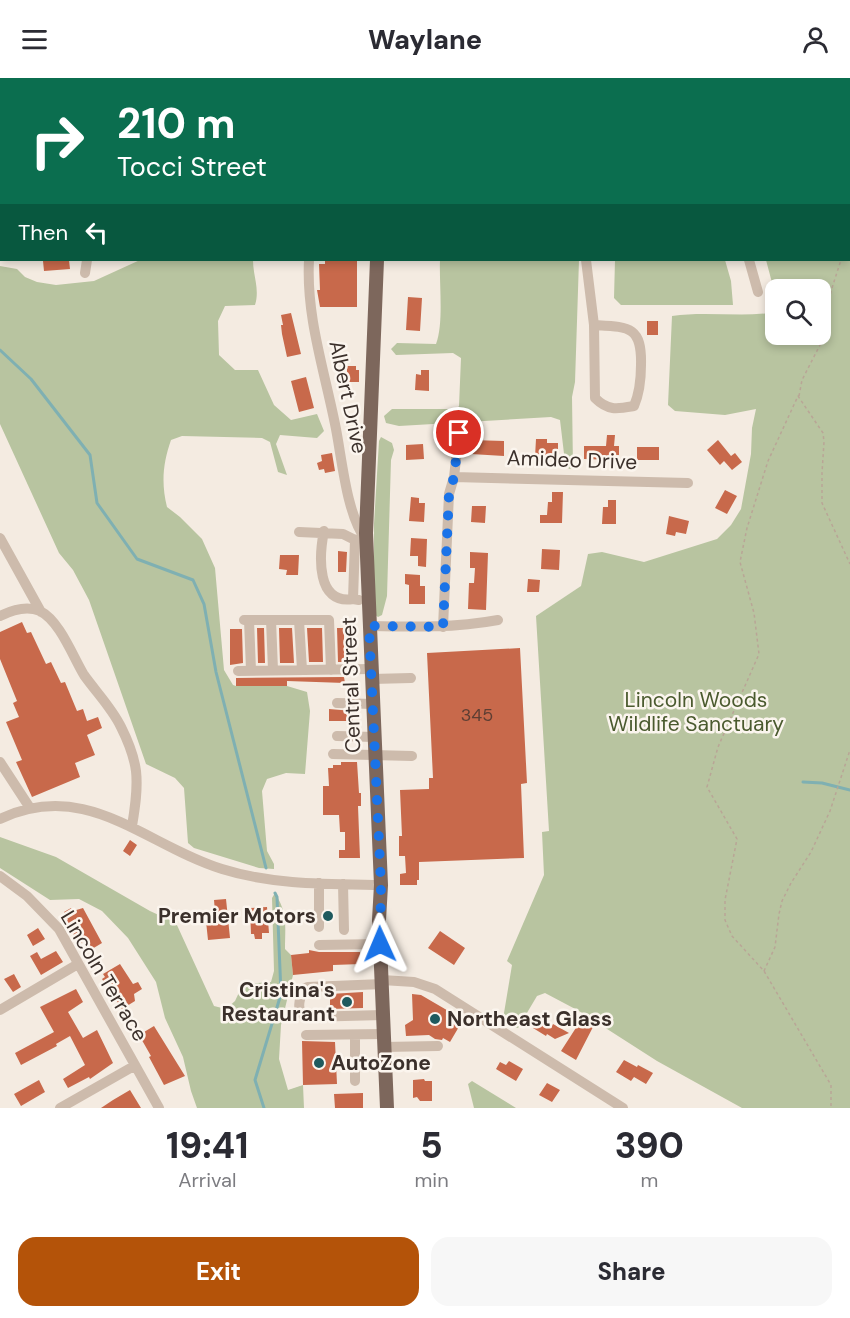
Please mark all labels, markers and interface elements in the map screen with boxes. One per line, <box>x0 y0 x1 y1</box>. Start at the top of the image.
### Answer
text: Waylane <box>368 22 482 57</box>
icon: menu <box>18 23 51 56</box>
icon: person <box>799 23 832 56</box>
text: 210 m <box>117 96 235 151</box>
icon: right <box>18 102 96 180</box>
text: Tocci Street <box>117 149 267 184</box>
icon: left <box>80 216 113 249</box>
text: Then <box>18 218 68 247</box>
map controls <box>765 279 831 345</box>
button: search <box>765 279 831 345</box>
street label: Albert Drive <box>322 338 374 456</box>
pin <box>433 407 484 458</box>
icon: arrive <box>442 416 475 449</box>
street label: Amideo Drive <box>506 444 638 476</box>
street label: Central Street <box>335 616 367 754</box>
park label: Lincoln Woods Wildlife Sanctuary <box>608 686 784 738</box>
house number: 345 <box>461 703 493 727</box>
place label: Premier Motors <box>158 902 316 930</box>
street label: Lincoln Terrace <box>54 905 154 1047</box>
marker: Premier Motors <box>321 909 335 923</box>
position arrow <box>348 912 412 976</box>
place label: Cristina's Restaurant <box>222 976 335 1028</box>
marker: Cristina's Restaurant <box>340 995 354 1009</box>
place label: Northeast Glass <box>447 1005 612 1033</box>
marker: Northeast Glass <box>428 1012 442 1026</box>
place label: AutoZone <box>331 1049 431 1077</box>
marker: AutoZone <box>312 1056 326 1070</box>
text: 19:41 <box>166 1122 248 1169</box>
text: 5 <box>420 1122 443 1169</box>
text: 390 <box>615 1122 684 1169</box>
text: Arrival <box>178 1167 236 1193</box>
text: min <box>415 1167 449 1193</box>
text: m <box>640 1167 658 1193</box>
button: Exit <box>18 1237 419 1306</box>
button: Share <box>431 1237 832 1306</box>

